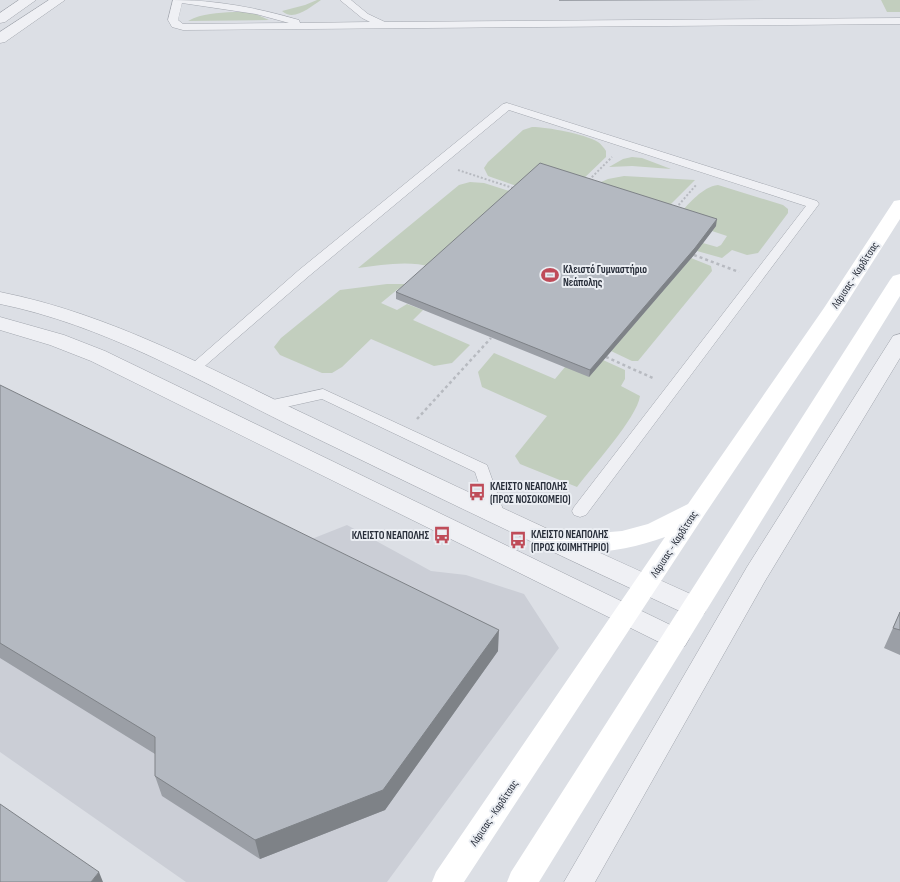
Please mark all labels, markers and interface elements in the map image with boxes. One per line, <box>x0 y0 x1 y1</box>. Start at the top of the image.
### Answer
street label: Λάρισας - Καρδίτσας <box>828 239 881 312</box>
place label: Κλειστό Γυμναστήριο Νεάπολης <box>563 263 647 289</box>
sports icon: Κλειστό Γυμναστήριο Νεάπολης <box>540 265 560 285</box>
place label: ΚΛΕΙΣΤΟ ΝΕΑΠΟΛΗΣ (ΠΡΟΣ ΝΟΣΟΚΟΜΕΙΟ) <box>490 480 571 506</box>
bus stop icon: ΚΛΕΙΣΤΟ ΝΕΑΠΟΛΗΣ (ΠΡΟΣ ΝΟΣΟΚΟΜΕΙΟ) <box>467 482 487 502</box>
street label: Λάρισας - Καρδίτσας <box>647 508 700 581</box>
bus stop icon: ΚΛΕΙΣΤΟ ΝΕΑΠΟΛΗΣ <box>432 525 452 545</box>
place label: ΚΛΕΙΣΤΟ ΝΕΑΠΟΛΗΣ (ΠΡΟΣ ΚΟΙΜΗΤΗΡΙΟ) <box>531 528 609 554</box>
place label: ΚΛΕΙΣΤΟ ΝΕΑΠΟΛΗΣ <box>352 529 429 542</box>
bus stop icon: ΚΛΕΙΣΤΟ ΝΕΑΠΟΛΗΣ (ΠΡΟΣ ΚΟΙΜΗΤΗΡΙΟ) <box>508 530 528 550</box>
street label: Λάρισας - Καρδίτσας <box>467 778 521 849</box>

